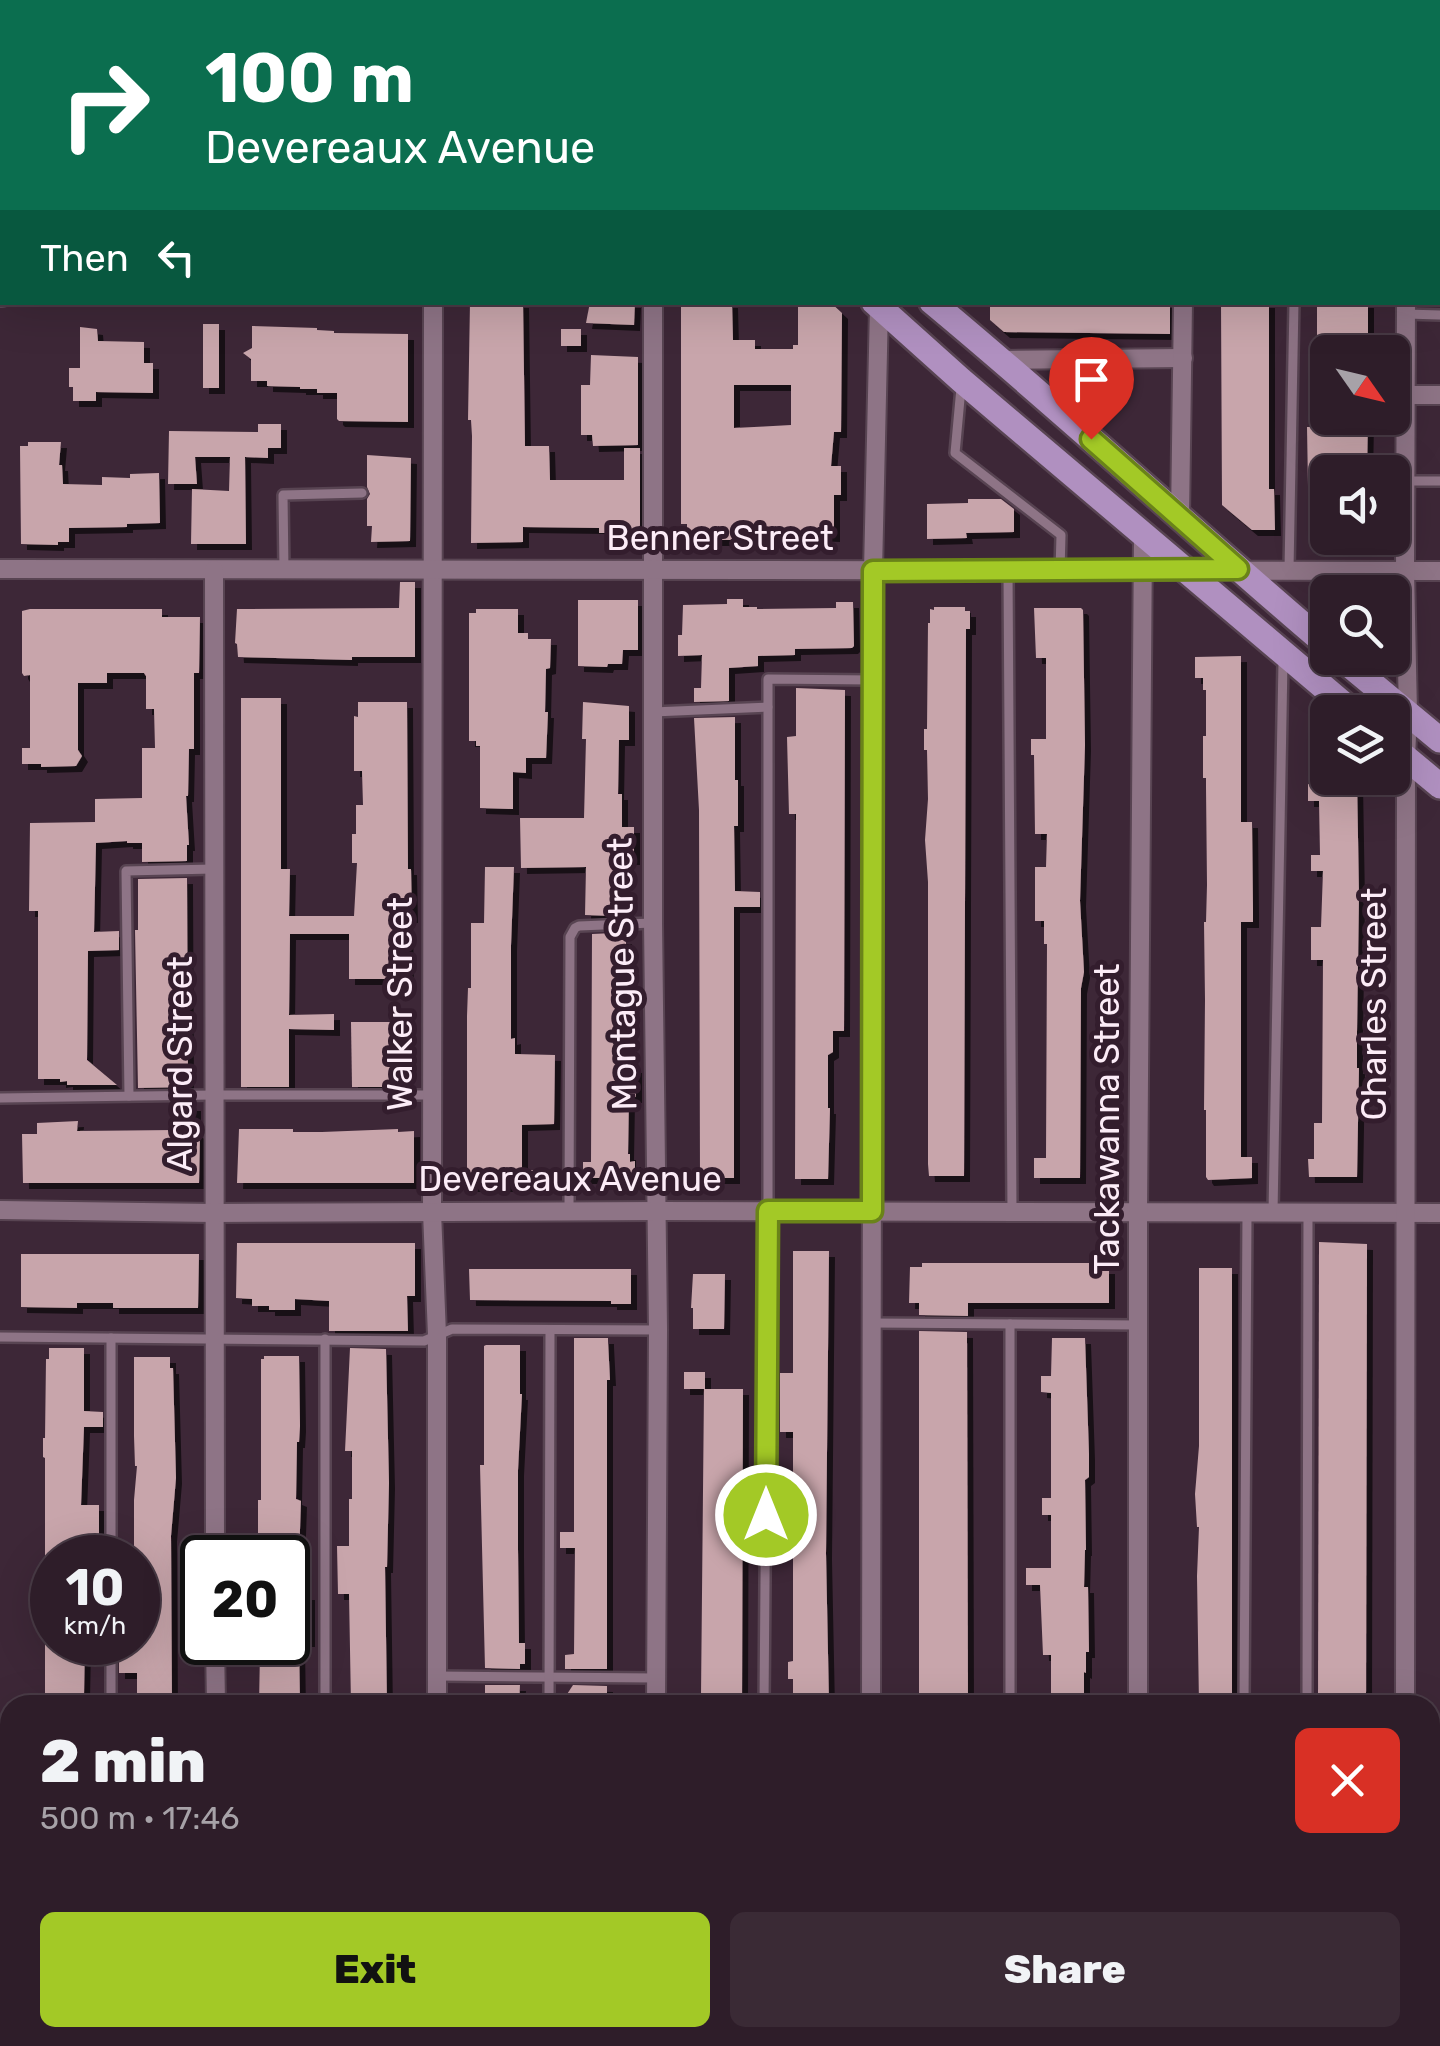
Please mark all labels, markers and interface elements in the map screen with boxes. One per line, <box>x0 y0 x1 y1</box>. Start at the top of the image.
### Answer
text: 100 m <box>205 37 414 120</box>
icon: right <box>40 40 170 170</box>
text: Devereaux Avenue <box>205 121 595 174</box>
icon: left <box>149 230 204 285</box>
text: Then <box>40 235 129 281</box>
north arrow <box>1310 335 1410 435</box>
map controls <box>1310 335 1410 795</box>
pin <box>1049 337 1134 440</box>
icon: arrive <box>1064 352 1119 407</box>
button: sound <box>1310 455 1410 555</box>
street label: Benner Street <box>606 517 834 559</box>
button: search <box>1310 575 1410 675</box>
button: layers <box>1310 695 1410 795</box>
street label: Montague Street <box>599 837 645 1111</box>
street label: Charles Street <box>1353 888 1395 1120</box>
street label: Walker Street <box>379 897 421 1111</box>
street label: Algard Street <box>159 956 201 1172</box>
street label: Tackawanna Street <box>1086 964 1128 1274</box>
street label: Devereaux Avenue <box>418 1158 722 1200</box>
position arrow <box>714 1463 818 1567</box>
speed limit sign: 20 <box>180 1535 310 1665</box>
text: 10 <box>66 1558 124 1618</box>
text: km/h <box>64 1611 126 1640</box>
text: 2 min <box>40 1726 206 1797</box>
button: close <box>1295 1728 1400 1833</box>
text: 500 m · 17:46 <box>40 1799 240 1837</box>
button: Exit <box>40 1912 710 2027</box>
button: Share <box>730 1912 1400 2027</box>

